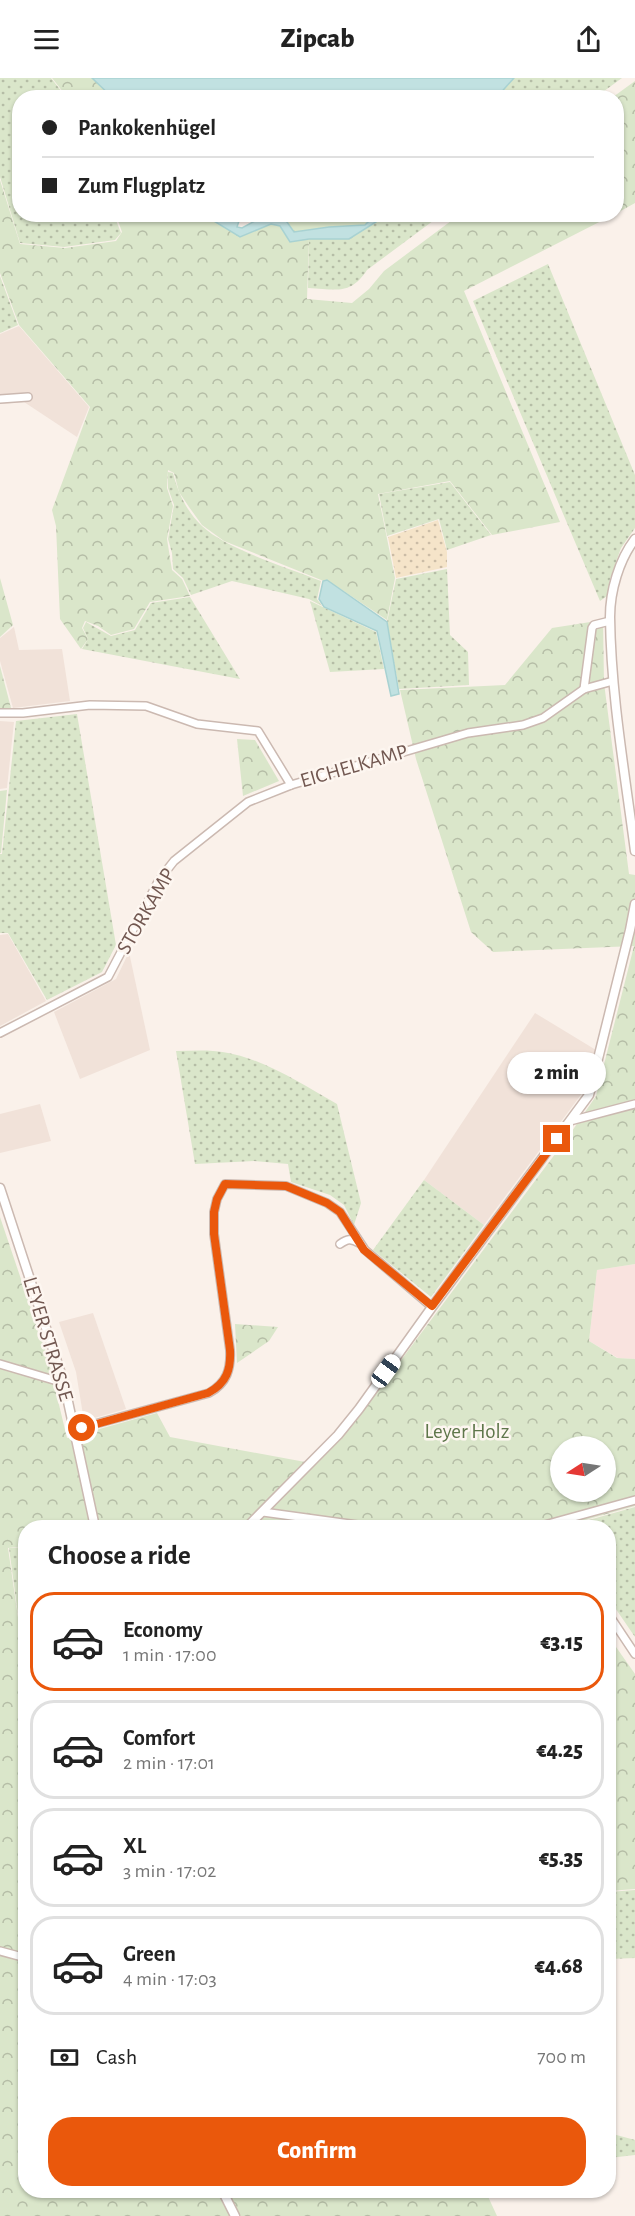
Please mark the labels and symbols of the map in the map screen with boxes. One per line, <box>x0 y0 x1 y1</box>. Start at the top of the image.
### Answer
street label: EICHELKAMP <box>298 741 410 791</box>
street label: STORKAMP <box>113 864 179 957</box>
callout: 2 min <box>508 1052 606 1094</box>
route end <box>543 1125 570 1152</box>
street label: LEYER STRASSE <box>19 1274 77 1404</box>
car <box>368 1351 404 1391</box>
route start <box>68 1414 95 1441</box>
park label: Leyer Holz <box>425 1421 509 1442</box>
north arrow <box>550 1436 616 1502</box>

